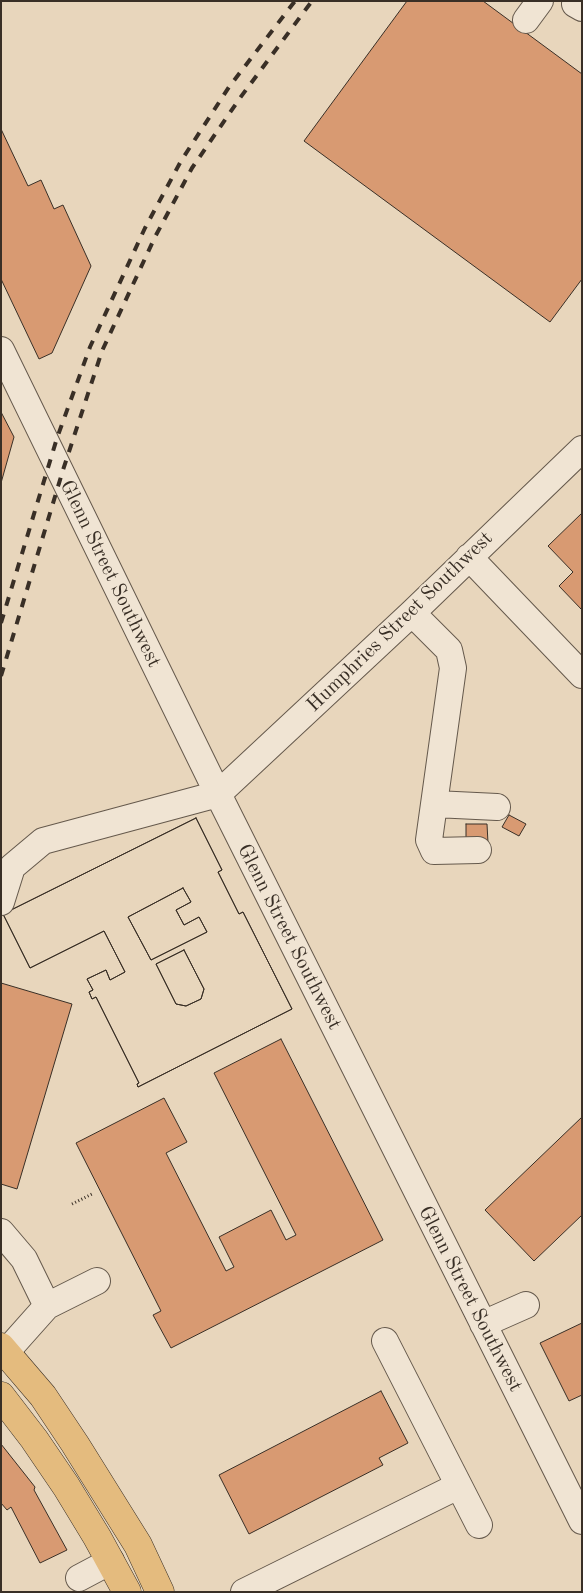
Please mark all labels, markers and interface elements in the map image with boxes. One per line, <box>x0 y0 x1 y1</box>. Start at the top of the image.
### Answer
street label: Glenn Street Southwest <box>54 477 166 671</box>
street label: Humphries Street Southwest <box>302 527 498 717</box>
street label: Glenn Street Southwest <box>232 840 346 1034</box>
street label: Glenn Street Southwest <box>413 1202 527 1396</box>

